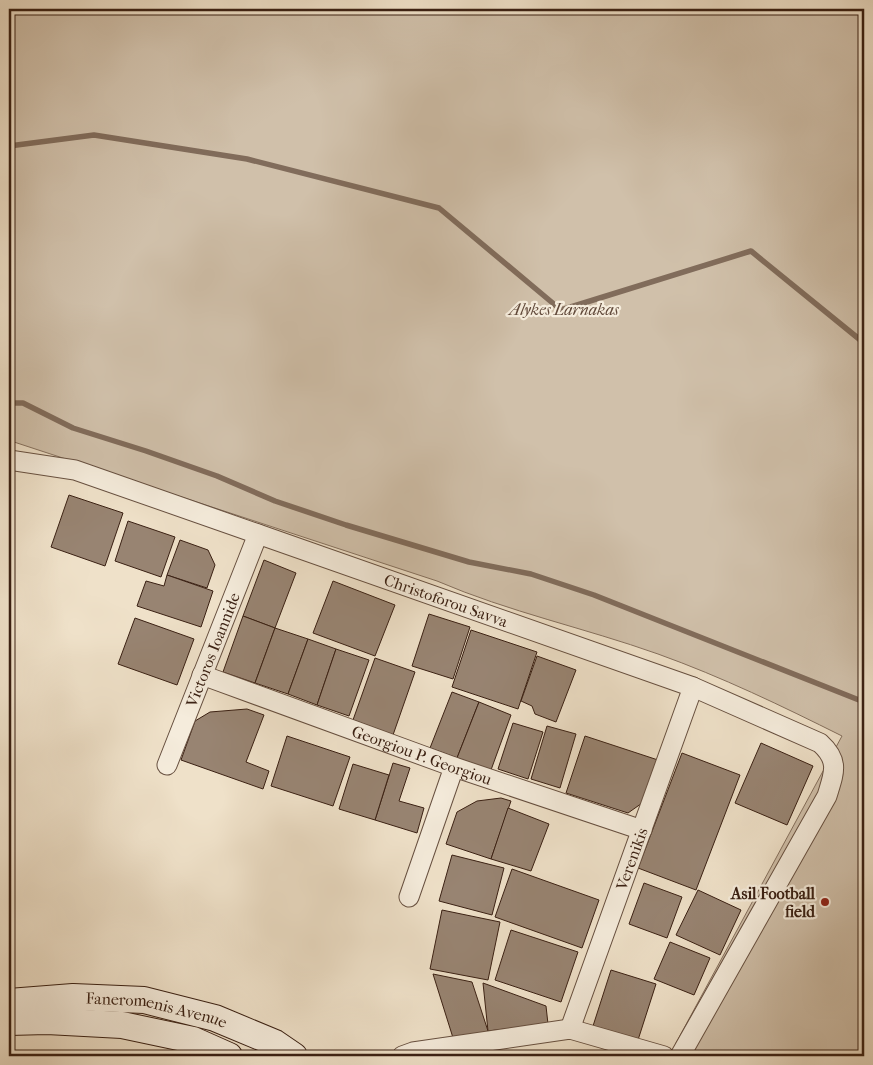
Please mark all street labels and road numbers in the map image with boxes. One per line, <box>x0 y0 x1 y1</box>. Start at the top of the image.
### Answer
street label: Christoforou Savva <box>382 570 511 631</box>
street label: Victoros Ioannide <box>181 590 244 711</box>
street label: Georgiou P. Georgiou <box>349 722 494 789</box>
street label: Verenikis <box>611 825 652 894</box>
street label: Faneromenis Avenue <box>85 989 230 1032</box>

